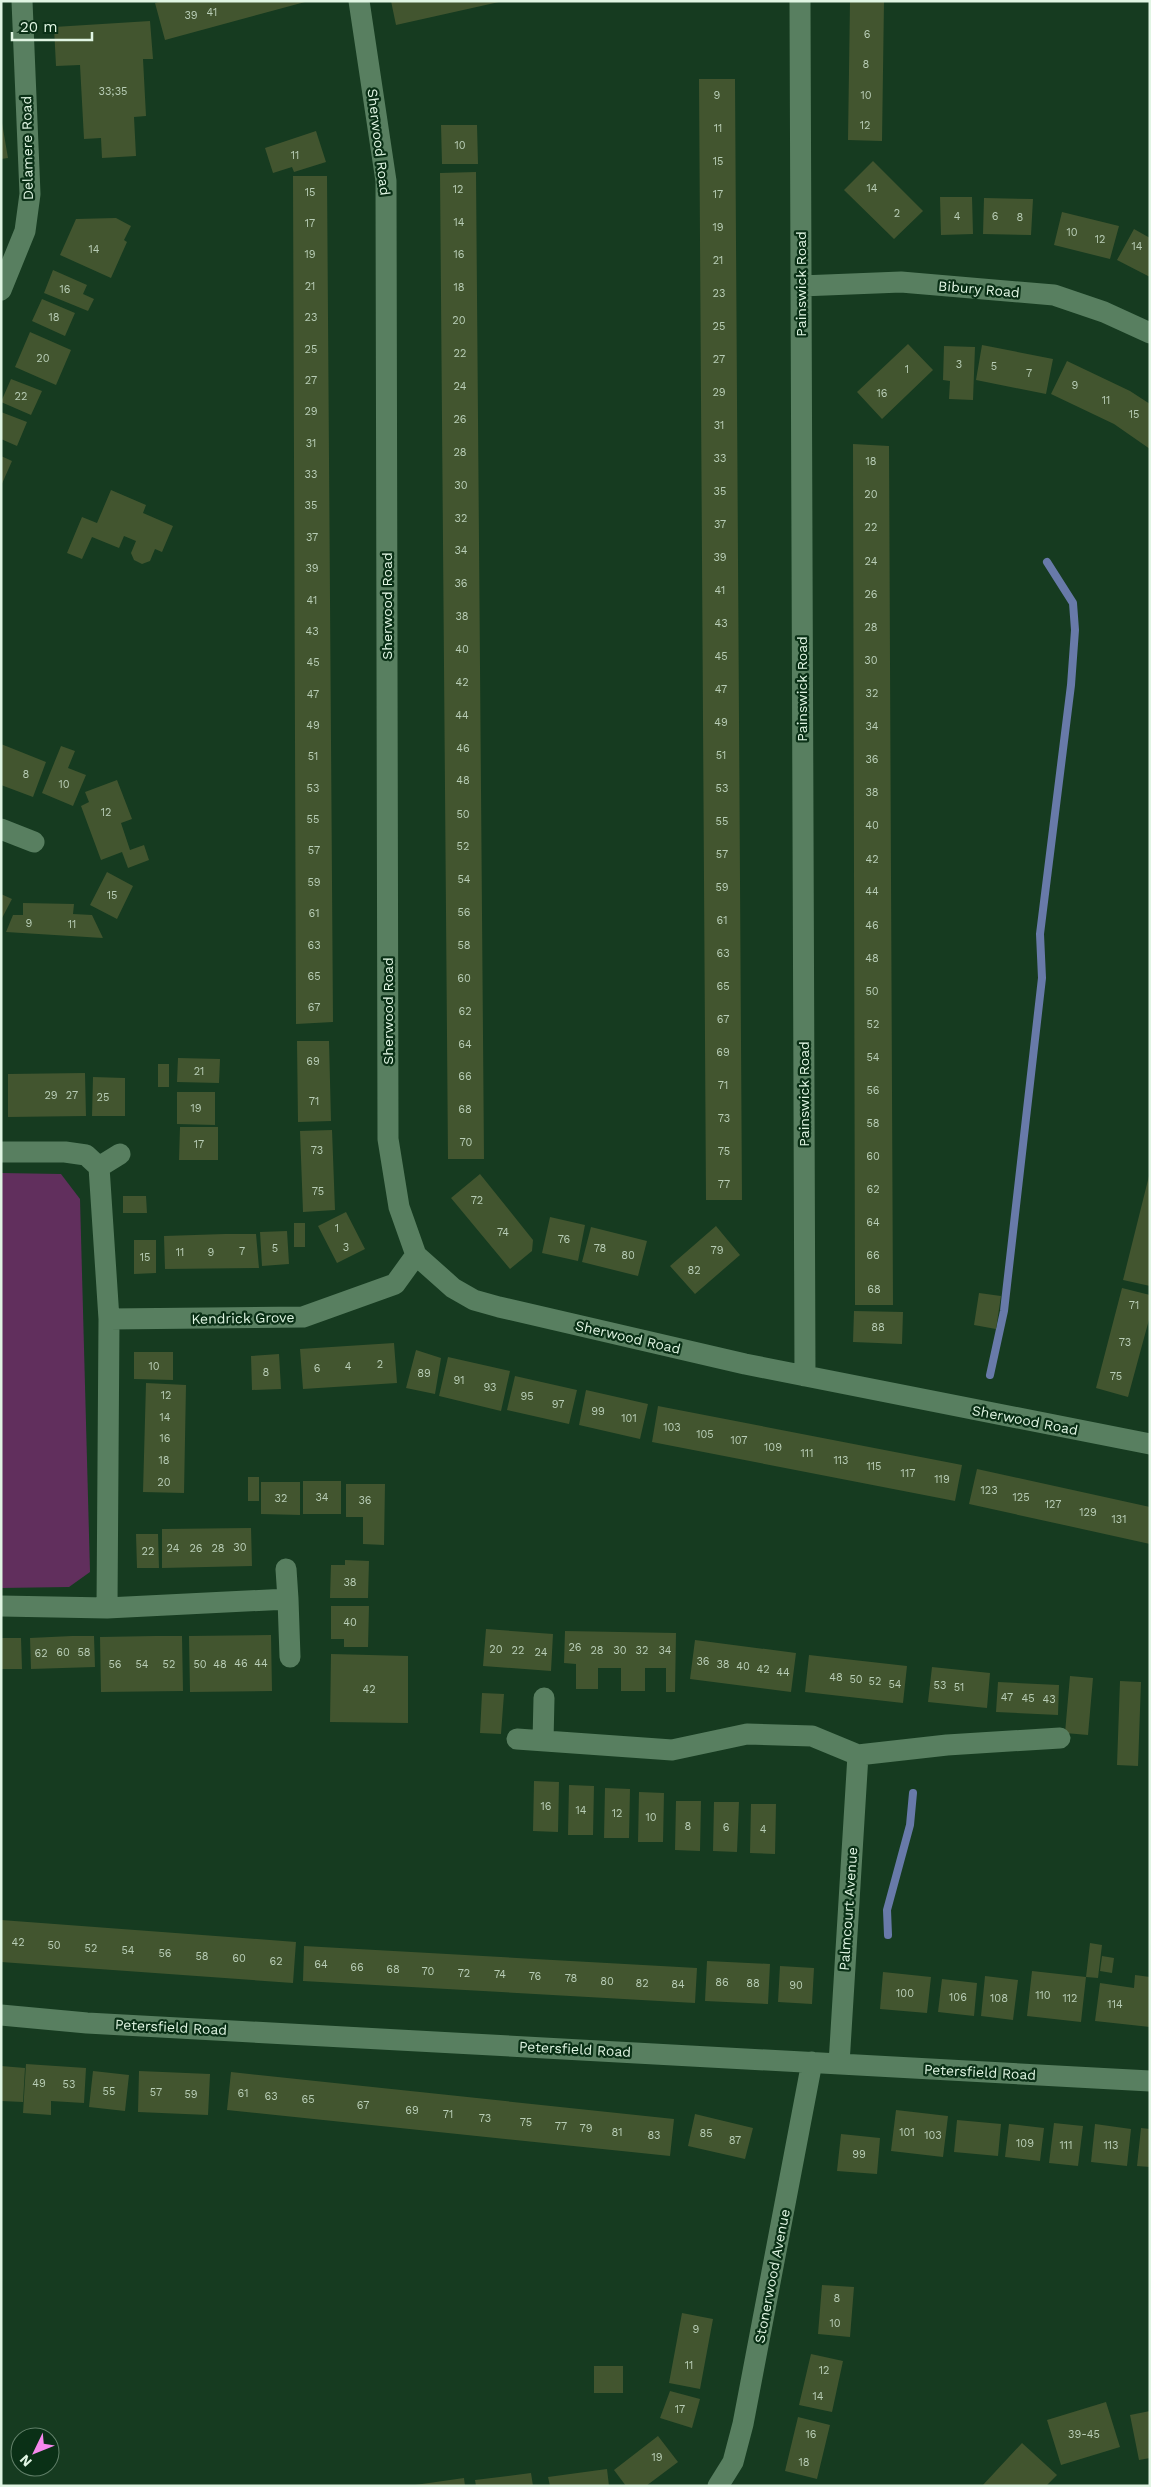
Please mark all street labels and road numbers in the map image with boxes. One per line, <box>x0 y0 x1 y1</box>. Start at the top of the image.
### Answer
street label: Sherwood Road <box>365 88 393 196</box>
street label: Delamere Road <box>18 96 36 200</box>
street label: Painswick Road <box>793 231 809 337</box>
street label: Bibury Road <box>938 277 1020 301</box>
street label: Sherwood Road <box>379 552 395 660</box>
street label: Painswick Road <box>794 636 810 742</box>
street label: Sherwood Road <box>380 957 396 1065</box>
street label: Painswick Road <box>796 1041 812 1147</box>
street label: Kendrick Grove <box>191 1309 295 1327</box>
street label: Sherwood Road <box>574 1317 682 1357</box>
street label: Sherwood Road <box>971 1402 1079 1438</box>
street label: Palmcourt Avenue <box>836 1847 860 1971</box>
street label: Petersfield Road <box>114 2016 228 2038</box>
street label: Petersfield Road <box>518 2038 632 2060</box>
street label: Petersfield Road <box>923 2061 1037 2083</box>
street label: Stonerwood Avenue <box>751 2207 793 2345</box>

